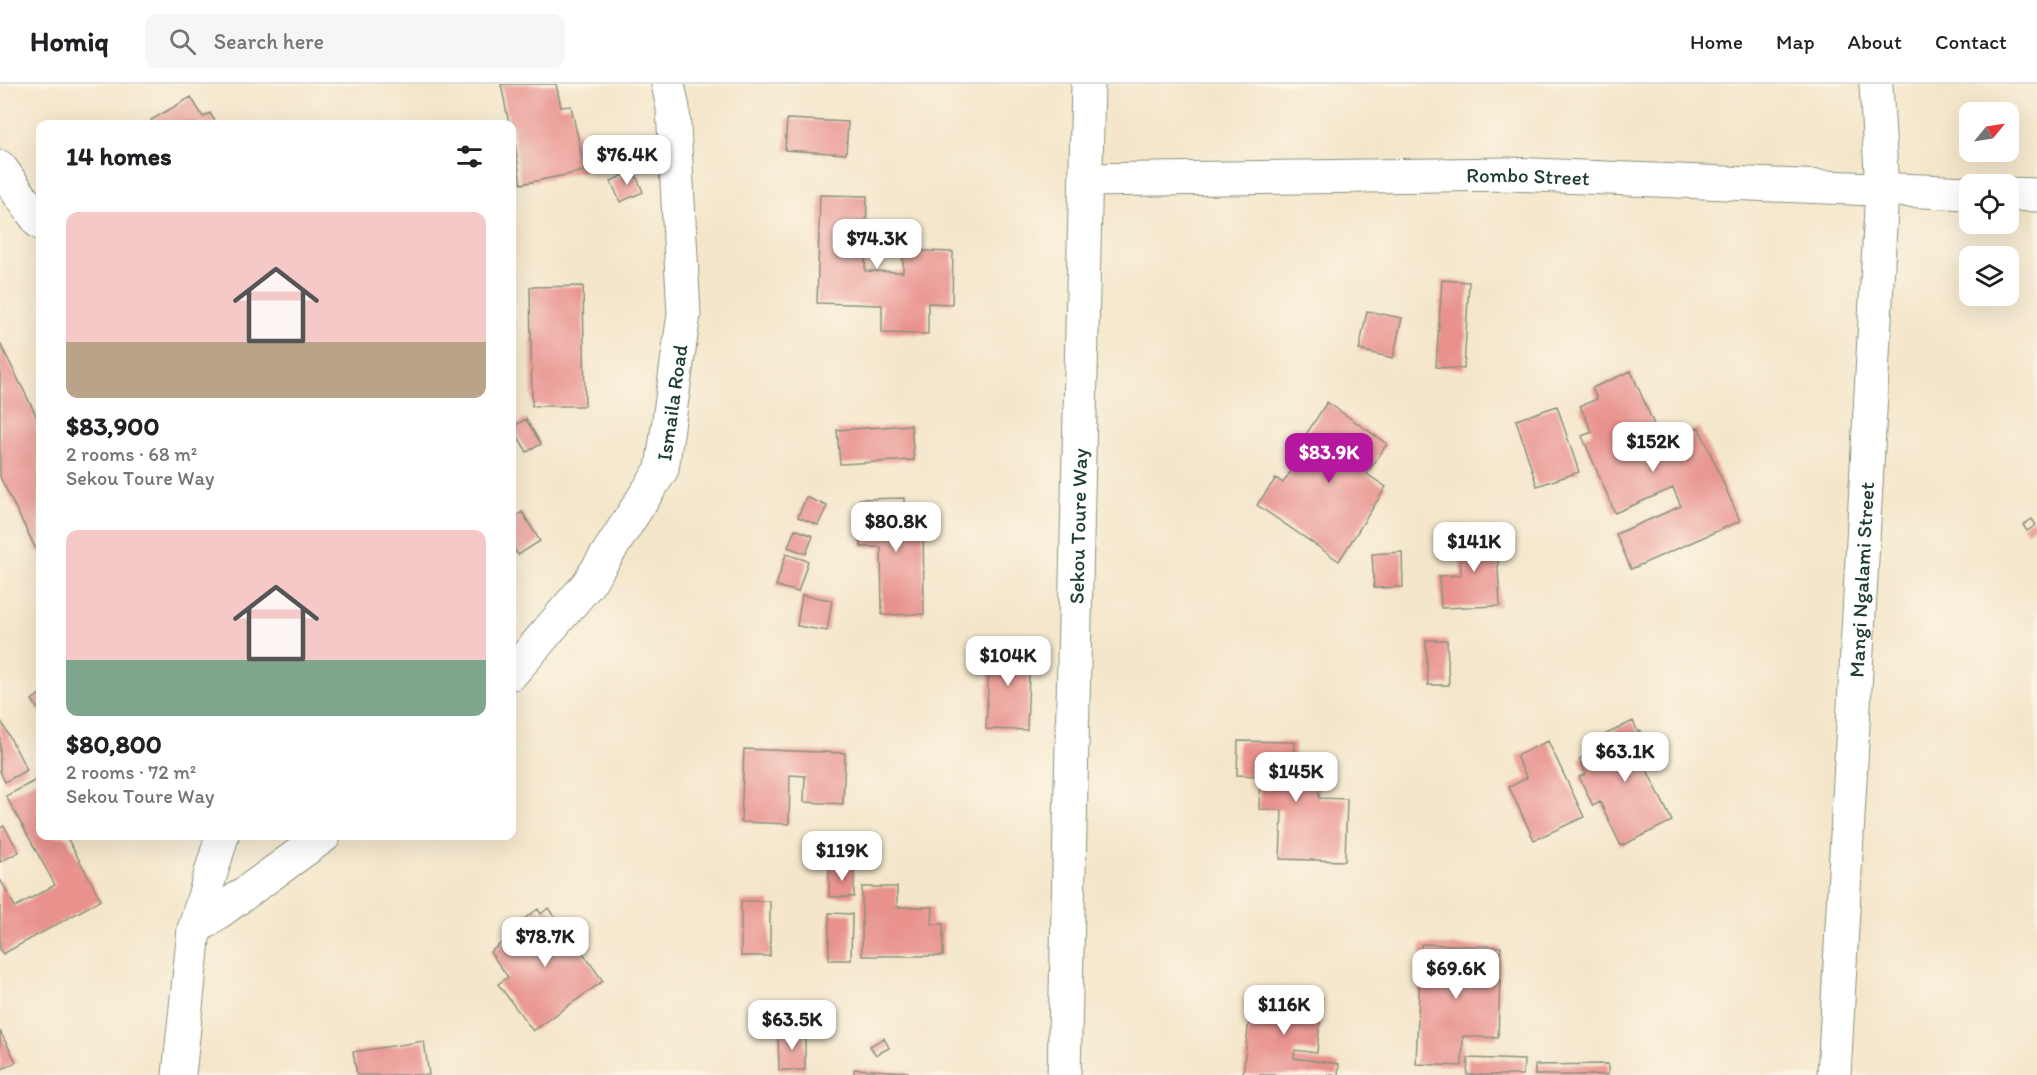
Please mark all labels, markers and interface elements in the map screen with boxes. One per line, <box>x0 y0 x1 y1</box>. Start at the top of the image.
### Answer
search box <box>145 14 565 68</box>
text: Homiq <box>30 24 109 58</box>
icon: search <box>166 25 199 58</box>
text: Search here <box>214 28 324 55</box>
text: Home <box>1690 29 1743 54</box>
text: Map <box>1776 29 1815 54</box>
text: About <box>1848 29 1902 54</box>
text: Contact <box>1935 29 2007 54</box>
north arrow <box>1959 102 2019 162</box>
map controls <box>1959 102 2019 306</box>
pin: $76.4K <box>578 135 676 186</box>
text: 14 homes <box>66 140 172 172</box>
icon: filters <box>453 140 486 173</box>
text: $76.4K <box>597 142 657 166</box>
street label: Rombo Street <box>1466 161 1590 190</box>
button: locate <box>1959 174 2019 234</box>
pin: $74.3K <box>828 219 926 270</box>
text: $74.3K <box>847 226 907 250</box>
button: layers <box>1959 246 2019 306</box>
icon: home <box>222 251 330 359</box>
street label: Ismaila Road <box>651 342 692 462</box>
text: $83,900 <box>66 410 159 442</box>
pin: $152K <box>1611 422 1695 473</box>
text: $152K <box>1626 429 1680 453</box>
pin: $83.9K <box>1280 433 1378 484</box>
text: $83.9K <box>1299 440 1359 464</box>
text: 2 rooms · 68 m² <box>66 442 197 466</box>
street label: Sekou Toure Way <box>1063 448 1092 604</box>
text: Sekou Toure Way <box>66 466 214 490</box>
street label: Mangi Ngalami Street <box>1843 481 1879 678</box>
pin: $80.8K <box>847 502 945 553</box>
text: $80.8K <box>865 509 927 533</box>
pin: $141K <box>1432 522 1516 573</box>
text: $141K <box>1447 529 1501 553</box>
icon: home <box>222 569 330 677</box>
pin: $104K <box>966 636 1050 687</box>
text: $104K <box>980 643 1036 667</box>
text: $80,800 <box>66 728 162 760</box>
pin: $63.1K <box>1576 732 1674 783</box>
text: $63.1K <box>1596 739 1654 763</box>
pin: $145K <box>1254 752 1338 803</box>
text: $145K <box>1269 759 1323 783</box>
text: 2 rooms · 72 m² <box>66 760 196 784</box>
text: Sekou Toure Way <box>66 784 214 808</box>
pin: $119K <box>800 831 884 882</box>
text: $119K <box>816 838 868 862</box>
pin: $78.7K <box>496 917 594 968</box>
text: $78.7K <box>516 924 574 948</box>
pin: $69.6K <box>1407 949 1505 1000</box>
text: $69.6K <box>1426 956 1486 980</box>
pin: $116K <box>1242 985 1326 1036</box>
text: $116K <box>1258 992 1310 1016</box>
pin: $63.5K <box>743 1000 841 1051</box>
text: $63.5K <box>762 1007 822 1031</box>

